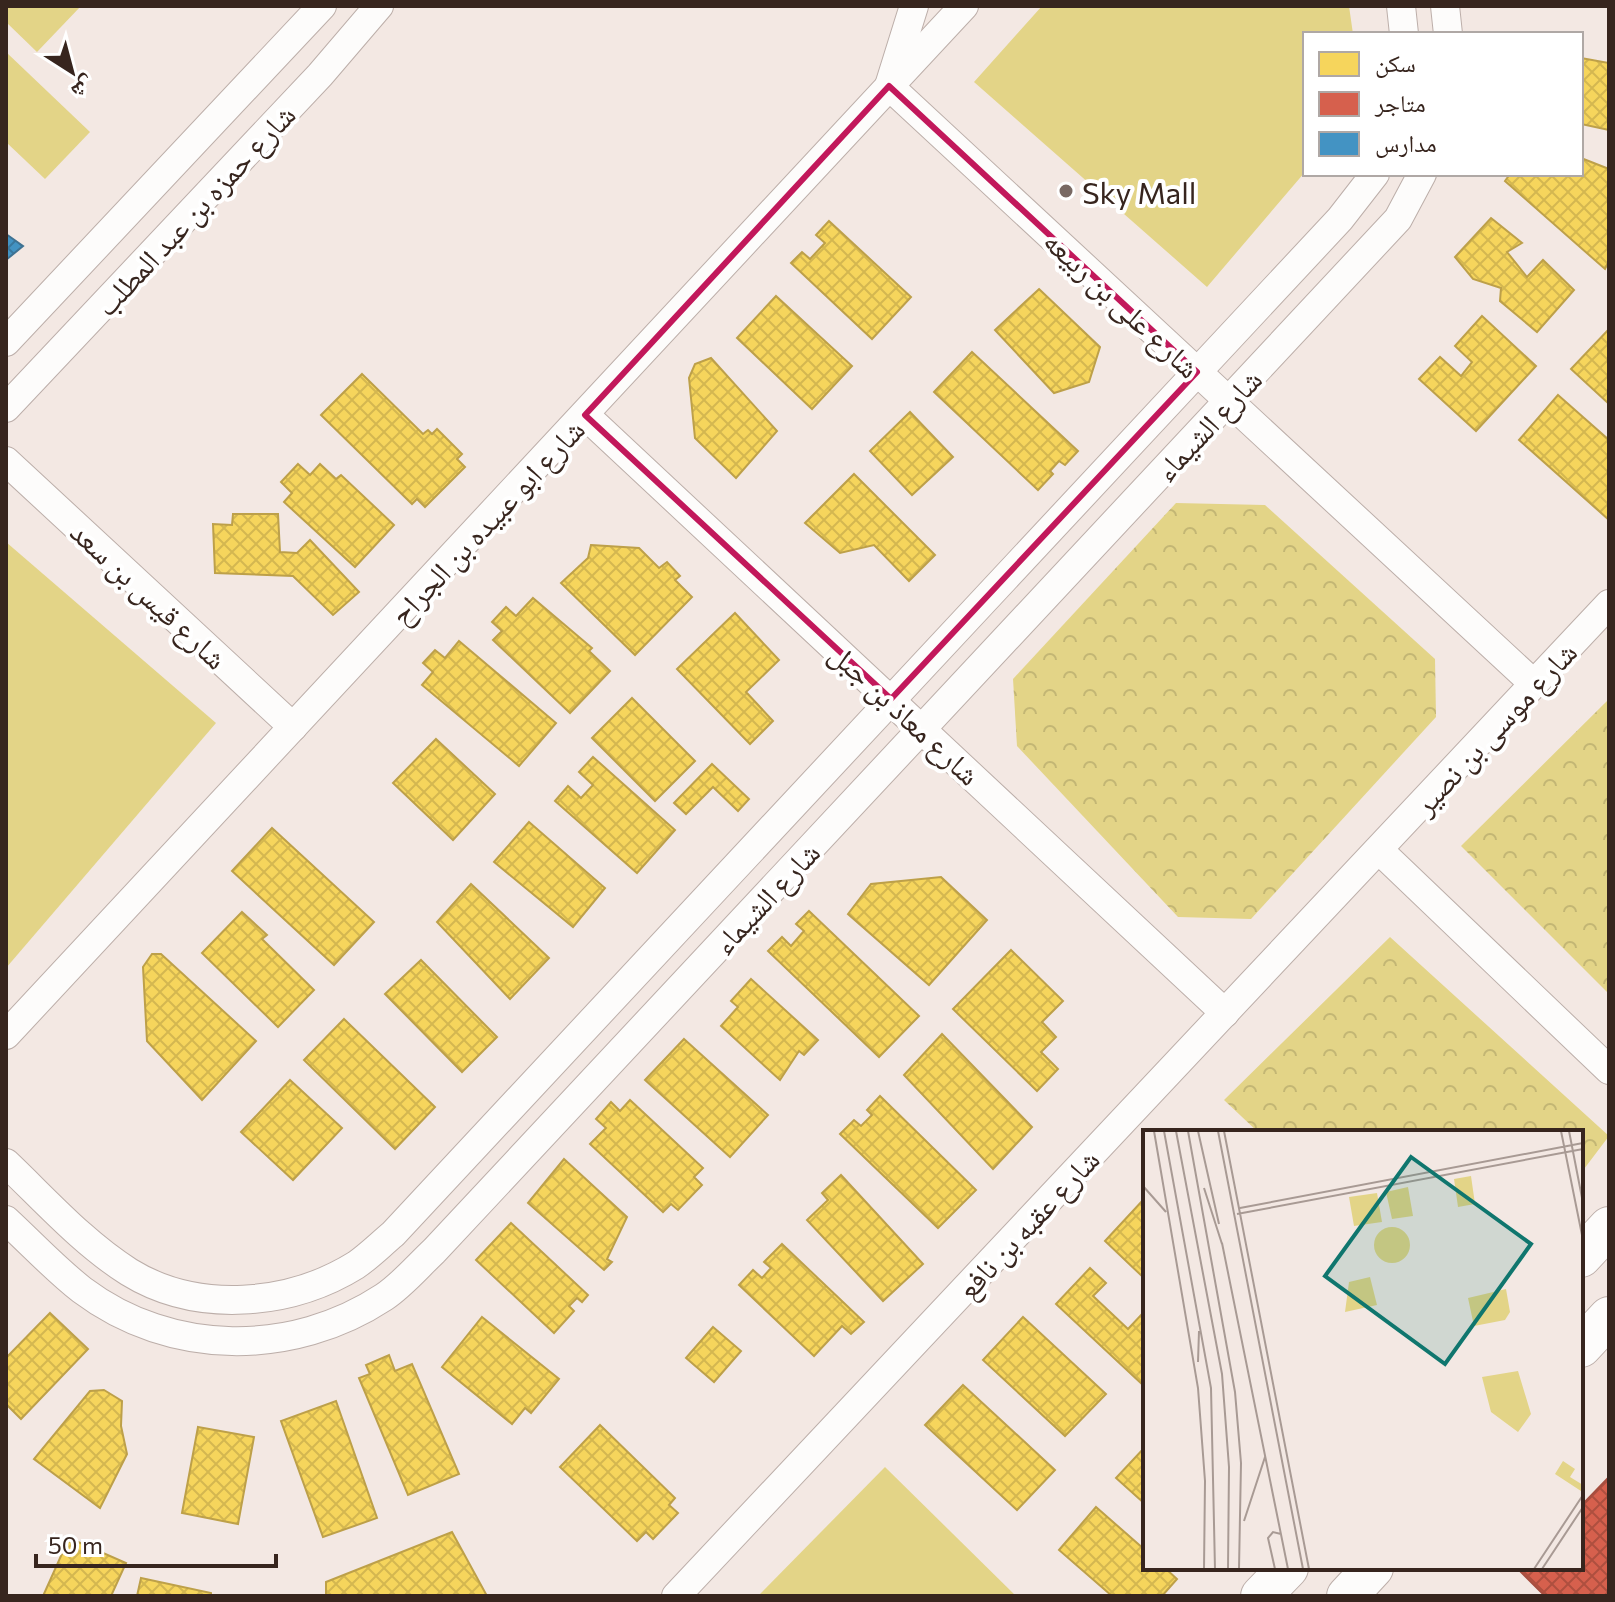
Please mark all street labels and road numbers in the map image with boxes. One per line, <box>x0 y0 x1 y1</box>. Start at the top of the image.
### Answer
street label: شارع حمزه بن عبد المطلب <box>86 95 304 325</box>
street label: شارع على بن ربيعه <box>1035 221 1209 387</box>
street label: شارع الشيماء <box>1146 360 1270 490</box>
street label: شارع ابو عبيده بن الجراح <box>381 410 593 634</box>
street label: شارع قيس بن سعد <box>62 512 236 678</box>
street label: شارع موسى بن نصير <box>1404 633 1586 824</box>
street label: شارع معاذ بن جبل <box>821 634 989 794</box>
street label: شارع الشيماء <box>704 833 828 963</box>
street label: شارع عقبه بن نافع <box>948 1140 1108 1308</box>

